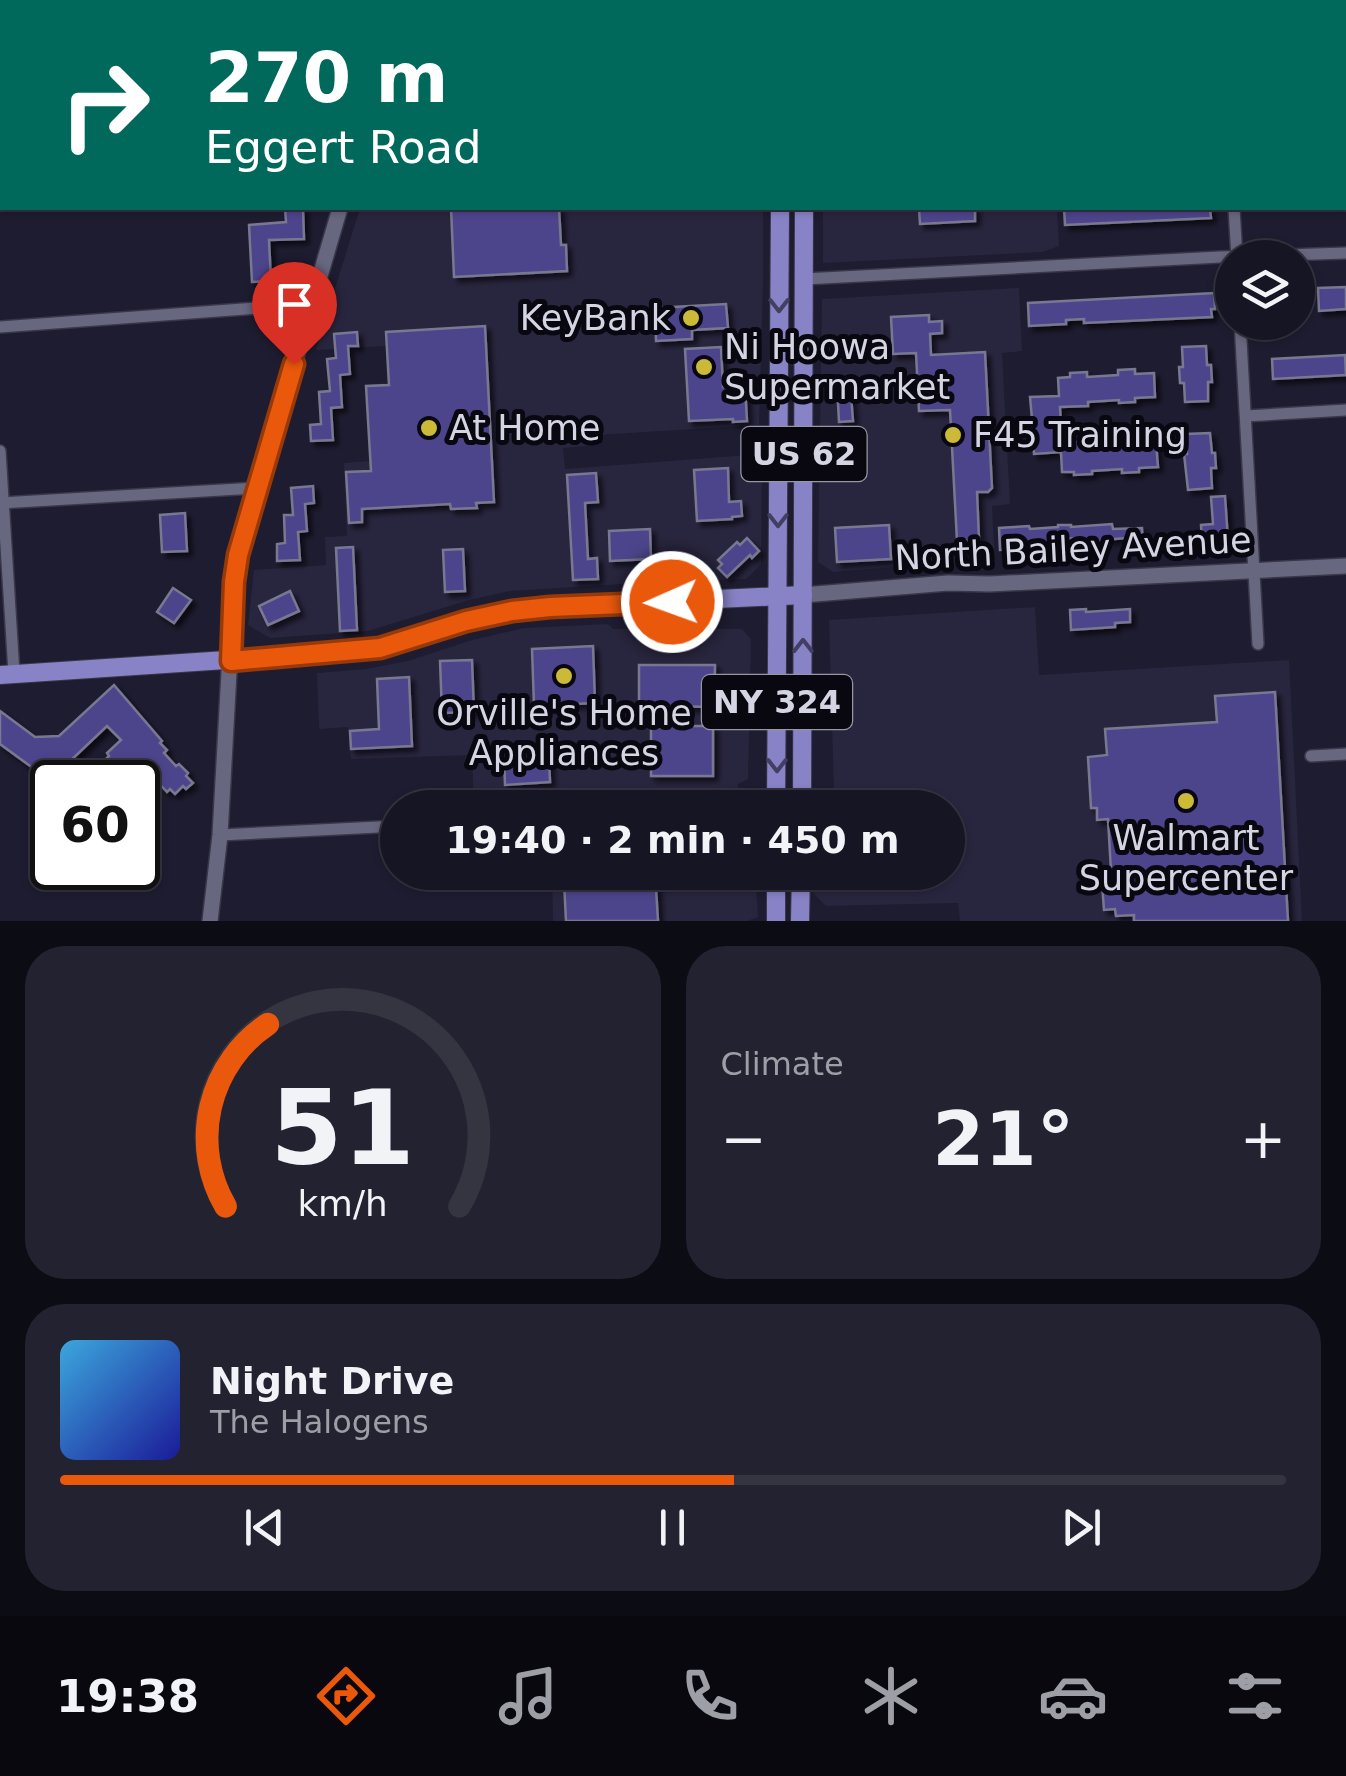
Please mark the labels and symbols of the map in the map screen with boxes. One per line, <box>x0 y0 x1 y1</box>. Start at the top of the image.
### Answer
pin <box>252 262 337 365</box>
place label: KeyBank <box>520 298 672 338</box>
one-way arrow <box>768 298 790 313</box>
marker: KeyBank <box>680 307 702 329</box>
place label: Ni Hoowa Supermarket <box>724 327 950 407</box>
marker: Ni Hoowa Supermarket <box>693 356 715 378</box>
place label: At Home <box>449 408 601 448</box>
place label: F45 Training <box>973 415 1187 455</box>
marker: At Home <box>418 417 440 439</box>
marker: F45 Training <box>942 424 964 446</box>
road number: US 62 <box>742 427 866 481</box>
one-way arrow <box>767 514 789 529</box>
street label: North Bailey Avenue <box>894 520 1252 578</box>
position arrow <box>620 550 724 654</box>
one-way arrow <box>792 637 814 652</box>
marker: Orville's Home Appliances <box>553 665 575 687</box>
road number: NY 324 <box>702 675 852 729</box>
place label: Orville's Home Appliances <box>436 693 692 773</box>
one-way arrow <box>766 757 787 773</box>
speed limit sign: 60 <box>30 760 160 890</box>
marker: Walmart Supercenter <box>1175 790 1197 812</box>
place label: Walmart Supercenter <box>1079 818 1294 898</box>

